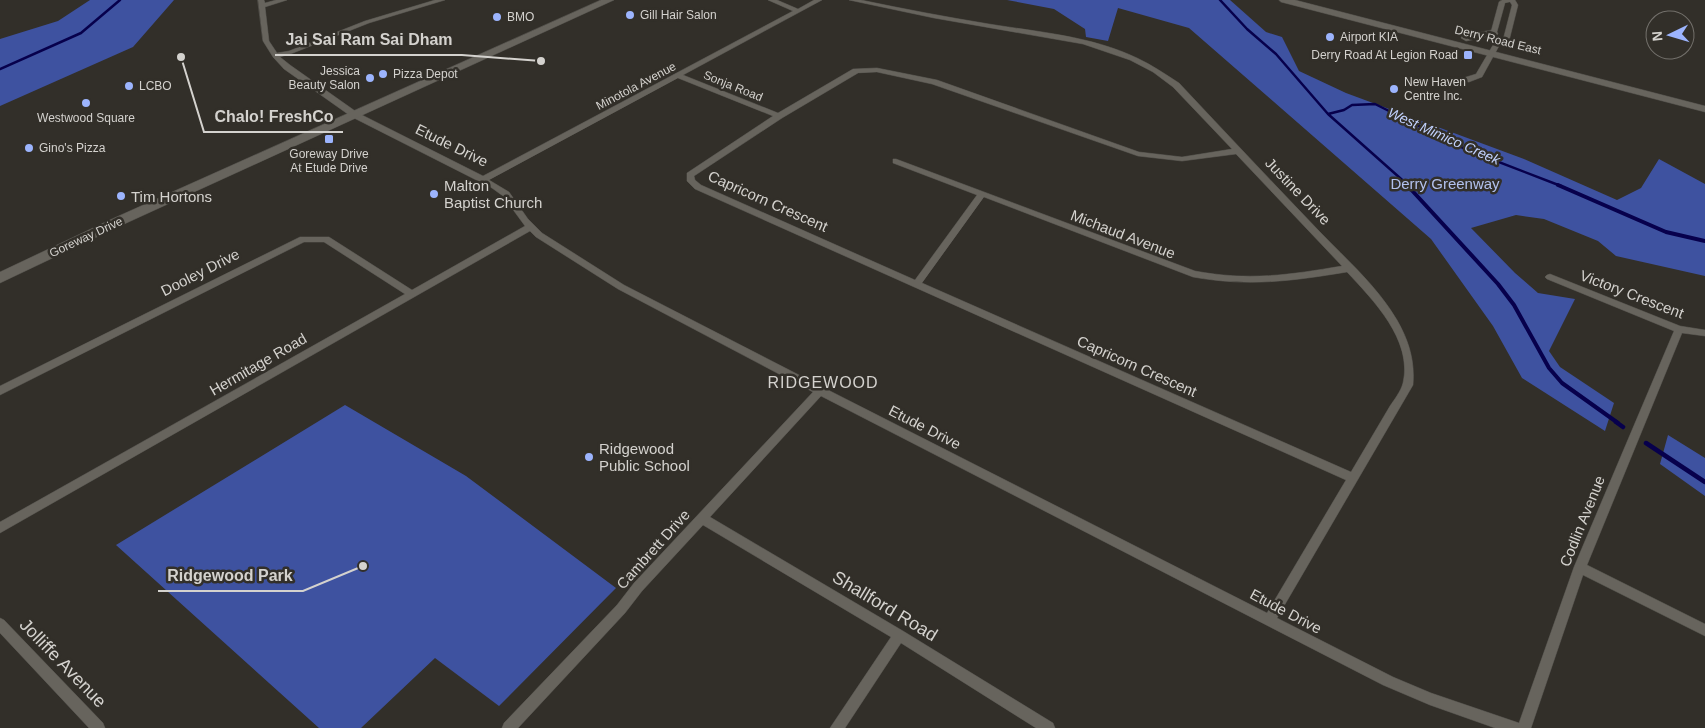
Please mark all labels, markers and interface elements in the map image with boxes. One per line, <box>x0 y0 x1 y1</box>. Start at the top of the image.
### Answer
place label: Gill Hair Salon <box>640 8 717 22</box>
marker: Gill Hair Salon <box>624 9 636 21</box>
place label: BMO <box>507 10 534 24</box>
north arrow <box>1645 10 1695 60</box>
marker: BMO <box>491 11 503 23</box>
street label: Derry Road East <box>1453 22 1543 58</box>
callout: Jai Sai Ram Sai Dham <box>275 24 462 55</box>
place label: Airport KIA <box>1340 30 1398 44</box>
text: N <box>1649 30 1665 42</box>
text: Jai Sai Ram Sai Dham <box>285 31 453 48</box>
marker: Airport KIA <box>1324 31 1336 43</box>
place label: Derry Road At Legion Road <box>1311 48 1458 62</box>
marker: Derry Road At Legion Road <box>1462 49 1474 61</box>
street label: Minotola Avenue <box>594 59 679 113</box>
place label: Jessica Beauty Salon <box>289 64 360 92</box>
place label: Pizza Depot <box>393 67 458 81</box>
marker: Pizza Depot <box>377 68 389 80</box>
street label: Sonja Road <box>701 68 765 104</box>
marker: Jessica Beauty Salon <box>364 72 376 84</box>
place label: New Haven Centre Inc. <box>1404 75 1466 103</box>
place label: LCBO <box>139 79 172 93</box>
marker: LCBO <box>123 80 135 92</box>
marker: New Haven Centre Inc. <box>1388 83 1400 95</box>
marker: Westwood Square <box>80 97 92 109</box>
callout: Chalo! FreshCo <box>204 101 343 132</box>
water label: West Mimico Creek <box>1385 104 1503 168</box>
text: Chalo! FreshCo <box>214 108 334 125</box>
place label: Westwood Square <box>37 111 135 125</box>
street label: Etude Drive <box>413 120 491 170</box>
marker: Goreway Drive At Etude Drive <box>323 133 335 145</box>
place label: Gino's Pizza <box>39 141 106 155</box>
marker: Gino's Pizza <box>23 142 35 154</box>
place label: Goreway Drive At Etude Drive <box>289 147 369 175</box>
street label: Justine Drive <box>1262 154 1334 228</box>
street label: Capricorn Crescent <box>706 167 831 235</box>
park label: Derry Greenway <box>1390 175 1500 192</box>
place label: Malton Baptist Church <box>444 177 542 211</box>
place label: Tim Hortons <box>131 188 212 205</box>
marker: Malton Baptist Church <box>428 188 440 200</box>
marker: Tim Hortons <box>115 190 127 202</box>
street label: Michaud Avenue <box>1068 206 1178 262</box>
street label: Goreway Drive <box>47 214 125 260</box>
street label: Dooley Drive <box>158 245 242 299</box>
street label: Victory Crescent <box>1578 266 1687 322</box>
street label: Hermitage Road <box>206 329 310 399</box>
street label: Capricorn Crescent <box>1075 332 1200 400</box>
district label: RIDGEWOOD <box>767 374 879 391</box>
street label: Etude Drive <box>886 402 964 452</box>
place label: Ridgewood Public School <box>599 440 690 474</box>
marker: Ridgewood Public School <box>583 451 595 463</box>
street label: Codlin Avenue <box>1556 473 1608 569</box>
street label: Cambrett Drive <box>613 506 693 592</box>
callout: Ridgewood Park <box>158 560 303 591</box>
text: Ridgewood Park <box>167 567 293 584</box>
street label: Shallford Road <box>829 567 941 645</box>
street label: Etude Drive <box>1247 585 1325 637</box>
street label: Jolliffe Avenue <box>16 615 110 711</box>

